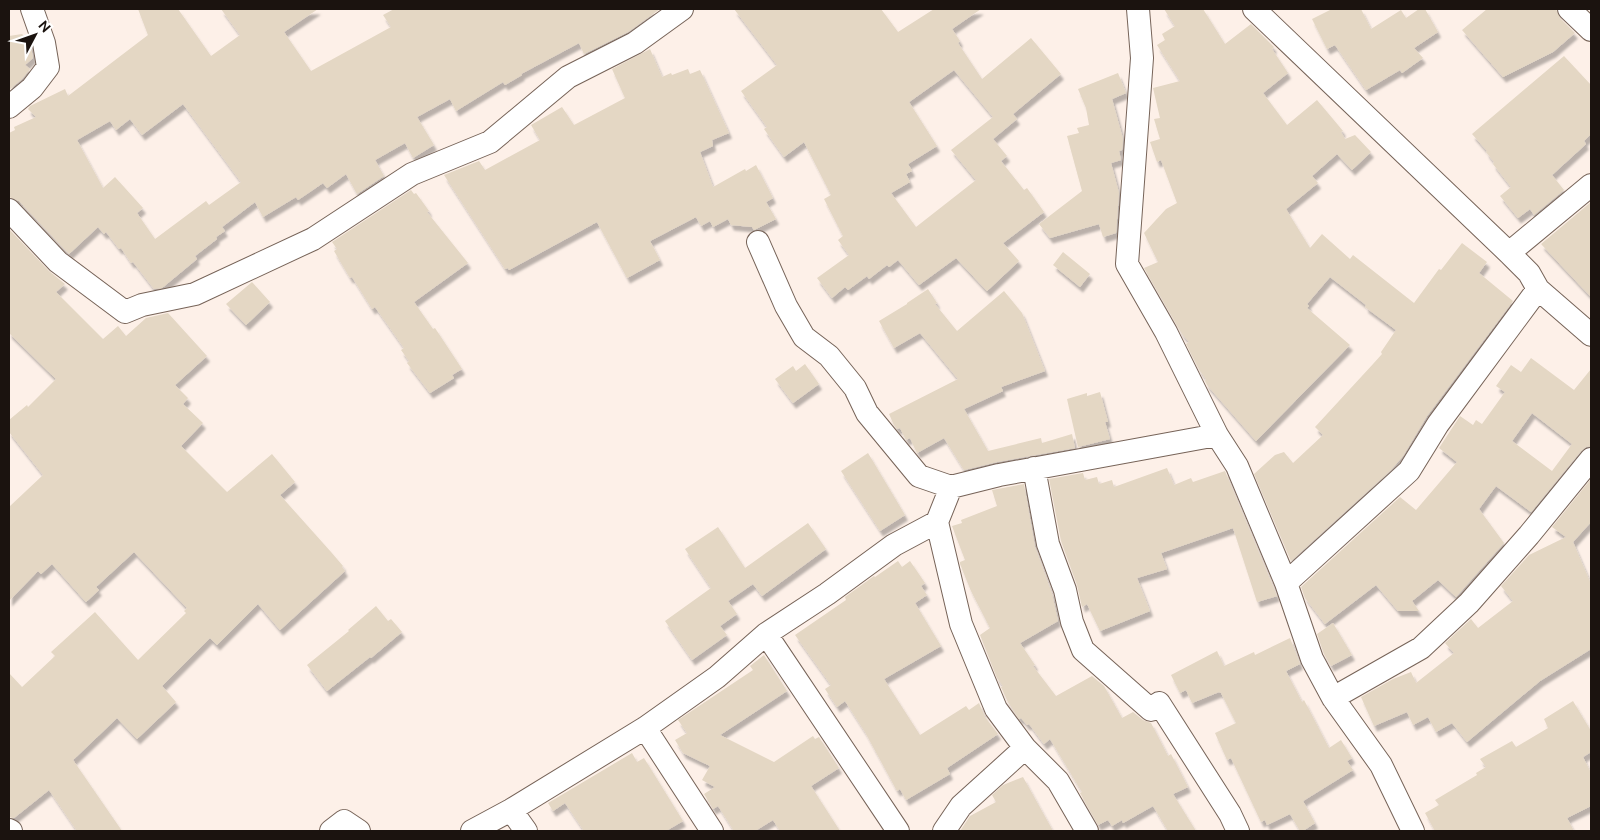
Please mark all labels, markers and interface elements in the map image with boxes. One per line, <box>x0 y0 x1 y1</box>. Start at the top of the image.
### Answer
north arrow <box>10 10 60 60</box>
text: N <box>35 17 54 36</box>

